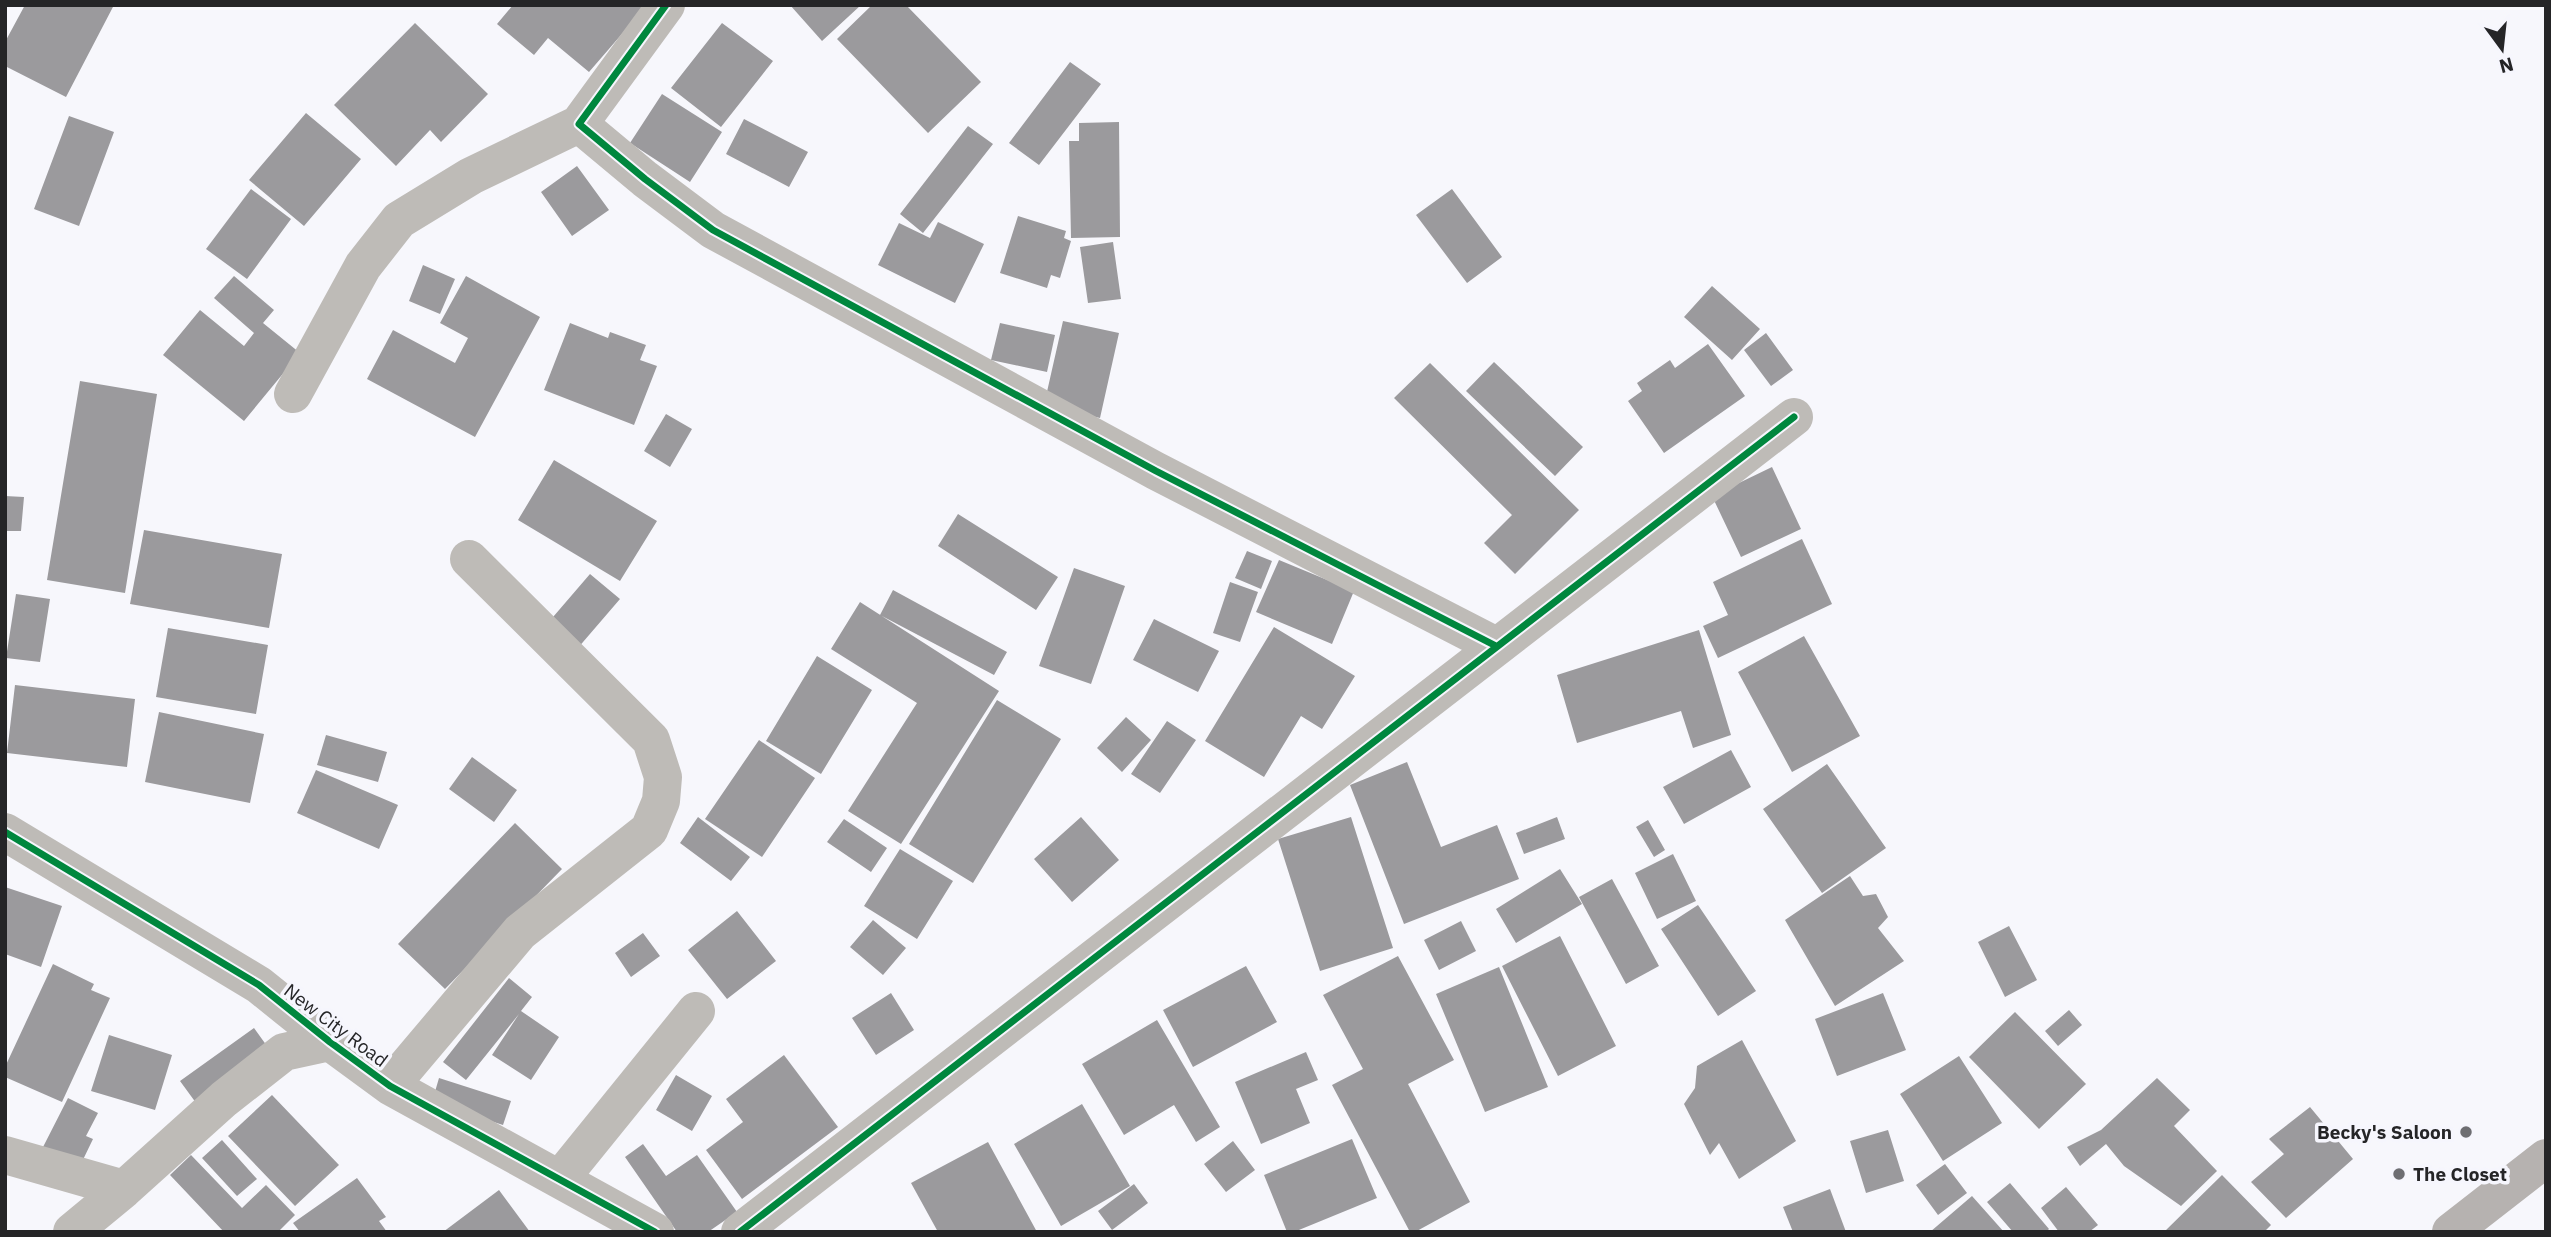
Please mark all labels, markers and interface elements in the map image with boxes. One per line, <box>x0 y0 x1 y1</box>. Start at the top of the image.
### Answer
north arrow <box>2467 14 2537 84</box>
text: N <box>2497 52 2516 79</box>
street label: New City Road <box>279 978 393 1072</box>
place label: Becky's Saloon <box>2317 1120 2452 1144</box>
marker: Becky's Saloon <box>2458 1124 2474 1140</box>
place label: The Closet <box>2413 1162 2507 1186</box>
marker: The Closet <box>2391 1166 2407 1182</box>

